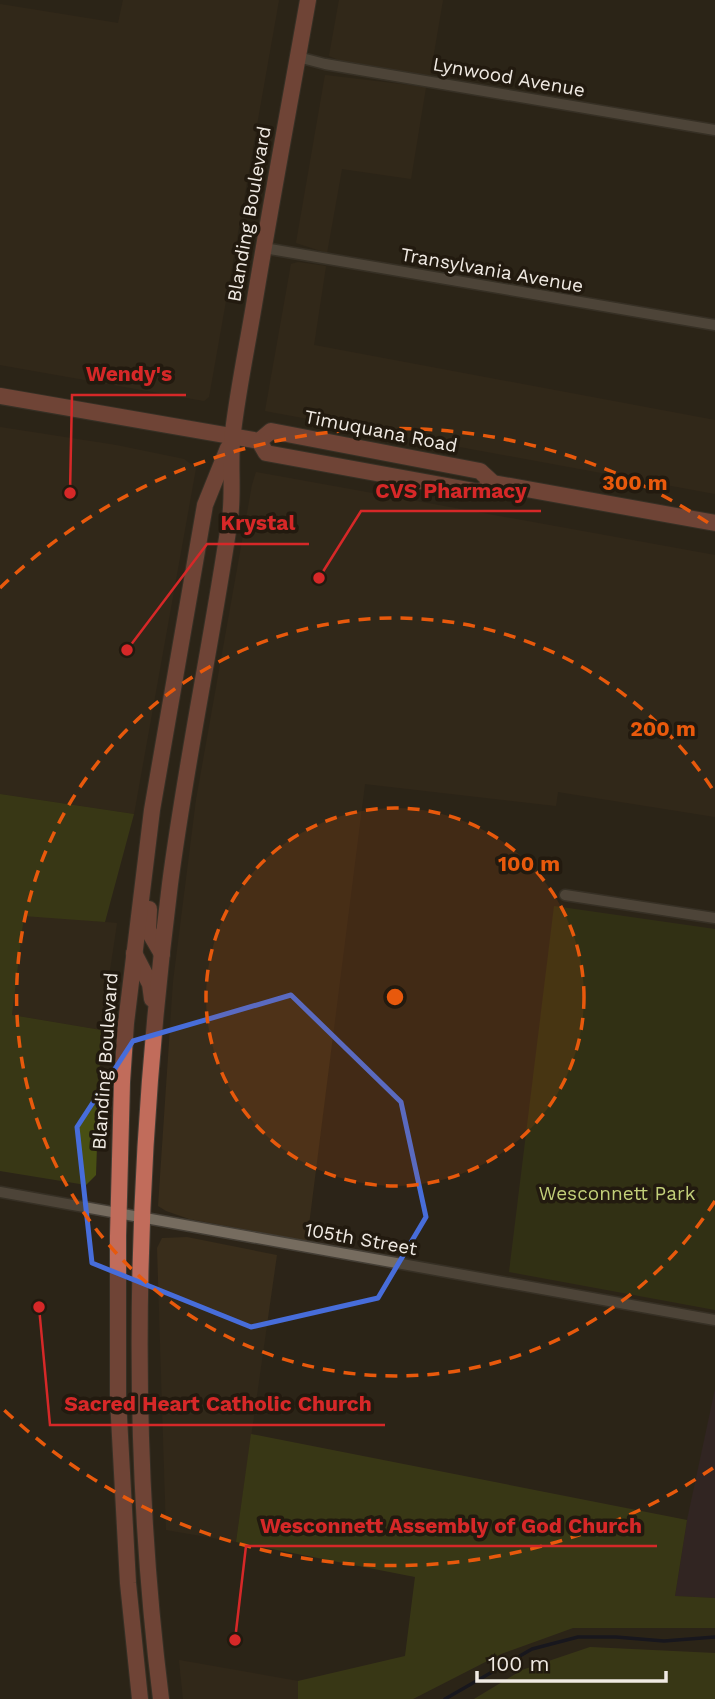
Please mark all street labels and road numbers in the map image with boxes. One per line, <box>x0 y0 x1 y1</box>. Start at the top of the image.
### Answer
street label: Lynwood Avenue <box>431 52 587 102</box>
street label: Blanding Boulevard <box>222 124 276 304</box>
street label: Transylvania Avenue <box>399 243 585 297</box>
street label: Timuquana Road <box>303 405 459 457</box>
street label: Blanding Boulevard <box>87 971 123 1151</box>
street label: 105th Street <box>303 1218 419 1260</box>

